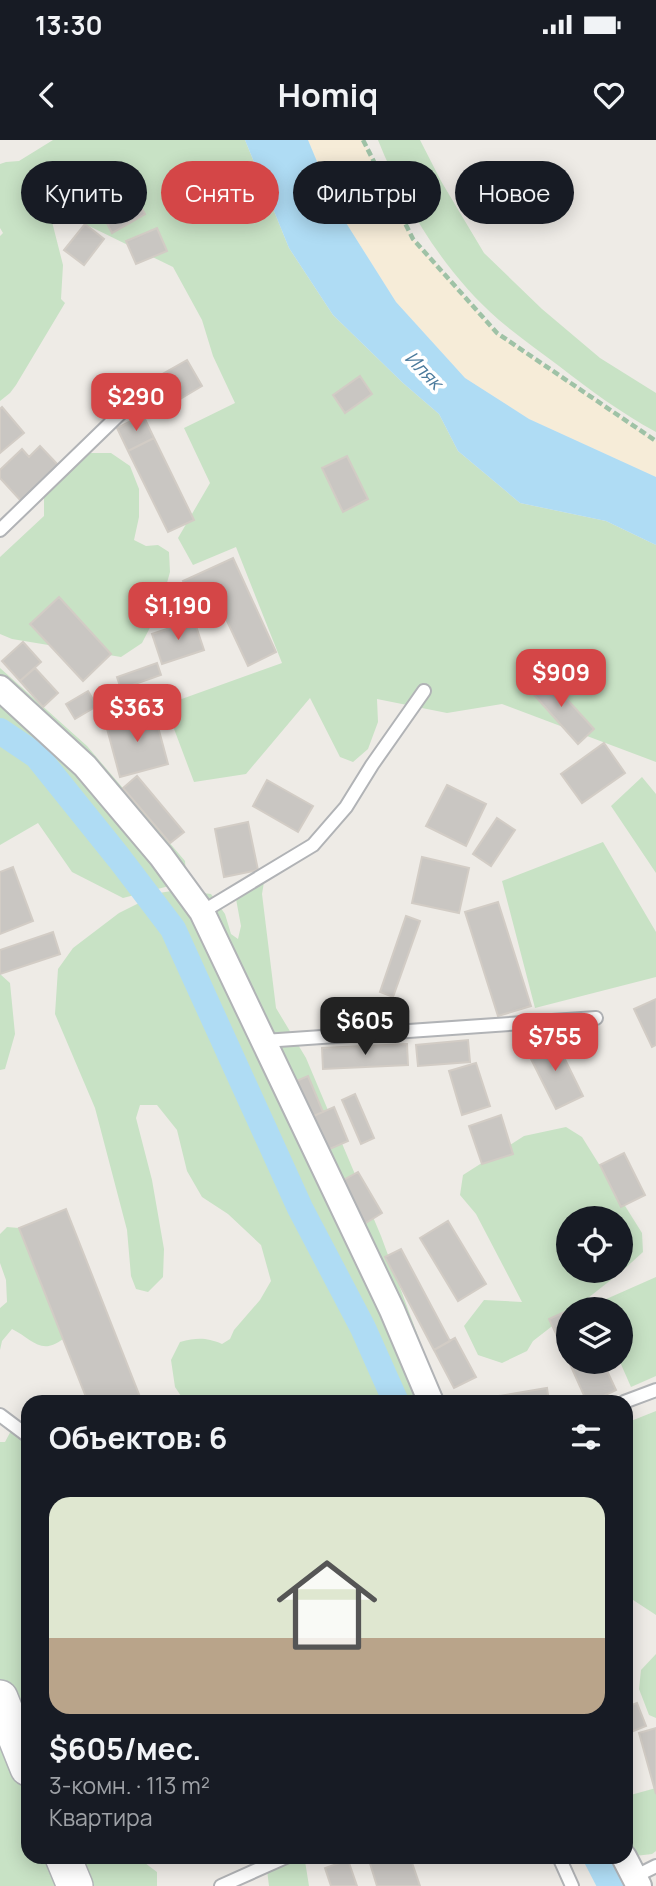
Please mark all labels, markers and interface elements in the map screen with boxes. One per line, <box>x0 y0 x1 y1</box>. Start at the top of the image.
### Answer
text: 13:30 <box>35 7 103 43</box>
text: Homiq <box>278 73 378 117</box>
icon: back <box>28 76 66 114</box>
icon: heart <box>590 76 628 114</box>
chip: Купить <box>21 161 147 224</box>
chip: Снять <box>161 161 279 224</box>
chip: Фильтры <box>293 161 441 224</box>
chip: Новое <box>455 161 574 224</box>
water label: Иляк <box>399 345 450 397</box>
pin: $290 <box>95 373 177 433</box>
text: $290 <box>107 380 165 412</box>
pin: $1,190 <box>121 582 235 642</box>
text: $1,190 <box>144 589 212 621</box>
pin: $909 <box>520 650 602 709</box>
text: $909 <box>532 656 590 688</box>
pin: $363 <box>96 684 178 744</box>
text: $363 <box>109 691 165 723</box>
pin: $605 <box>324 998 406 1057</box>
text: $605 <box>336 1004 394 1036</box>
pin: $755 <box>514 1014 596 1073</box>
text: $755 <box>528 1020 582 1052</box>
map controls <box>556 1206 633 1374</box>
button: locate <box>556 1206 633 1283</box>
button: layers <box>556 1297 633 1374</box>
text: Объектов: 6 <box>49 1417 227 1458</box>
icon: filters <box>567 1418 605 1456</box>
icon: home <box>264 1542 390 1668</box>
text: $605/мес. <box>49 1728 201 1769</box>
text: 3-комн. · 113 m² <box>49 1769 210 1801</box>
text: Квартира <box>49 1801 153 1833</box>

